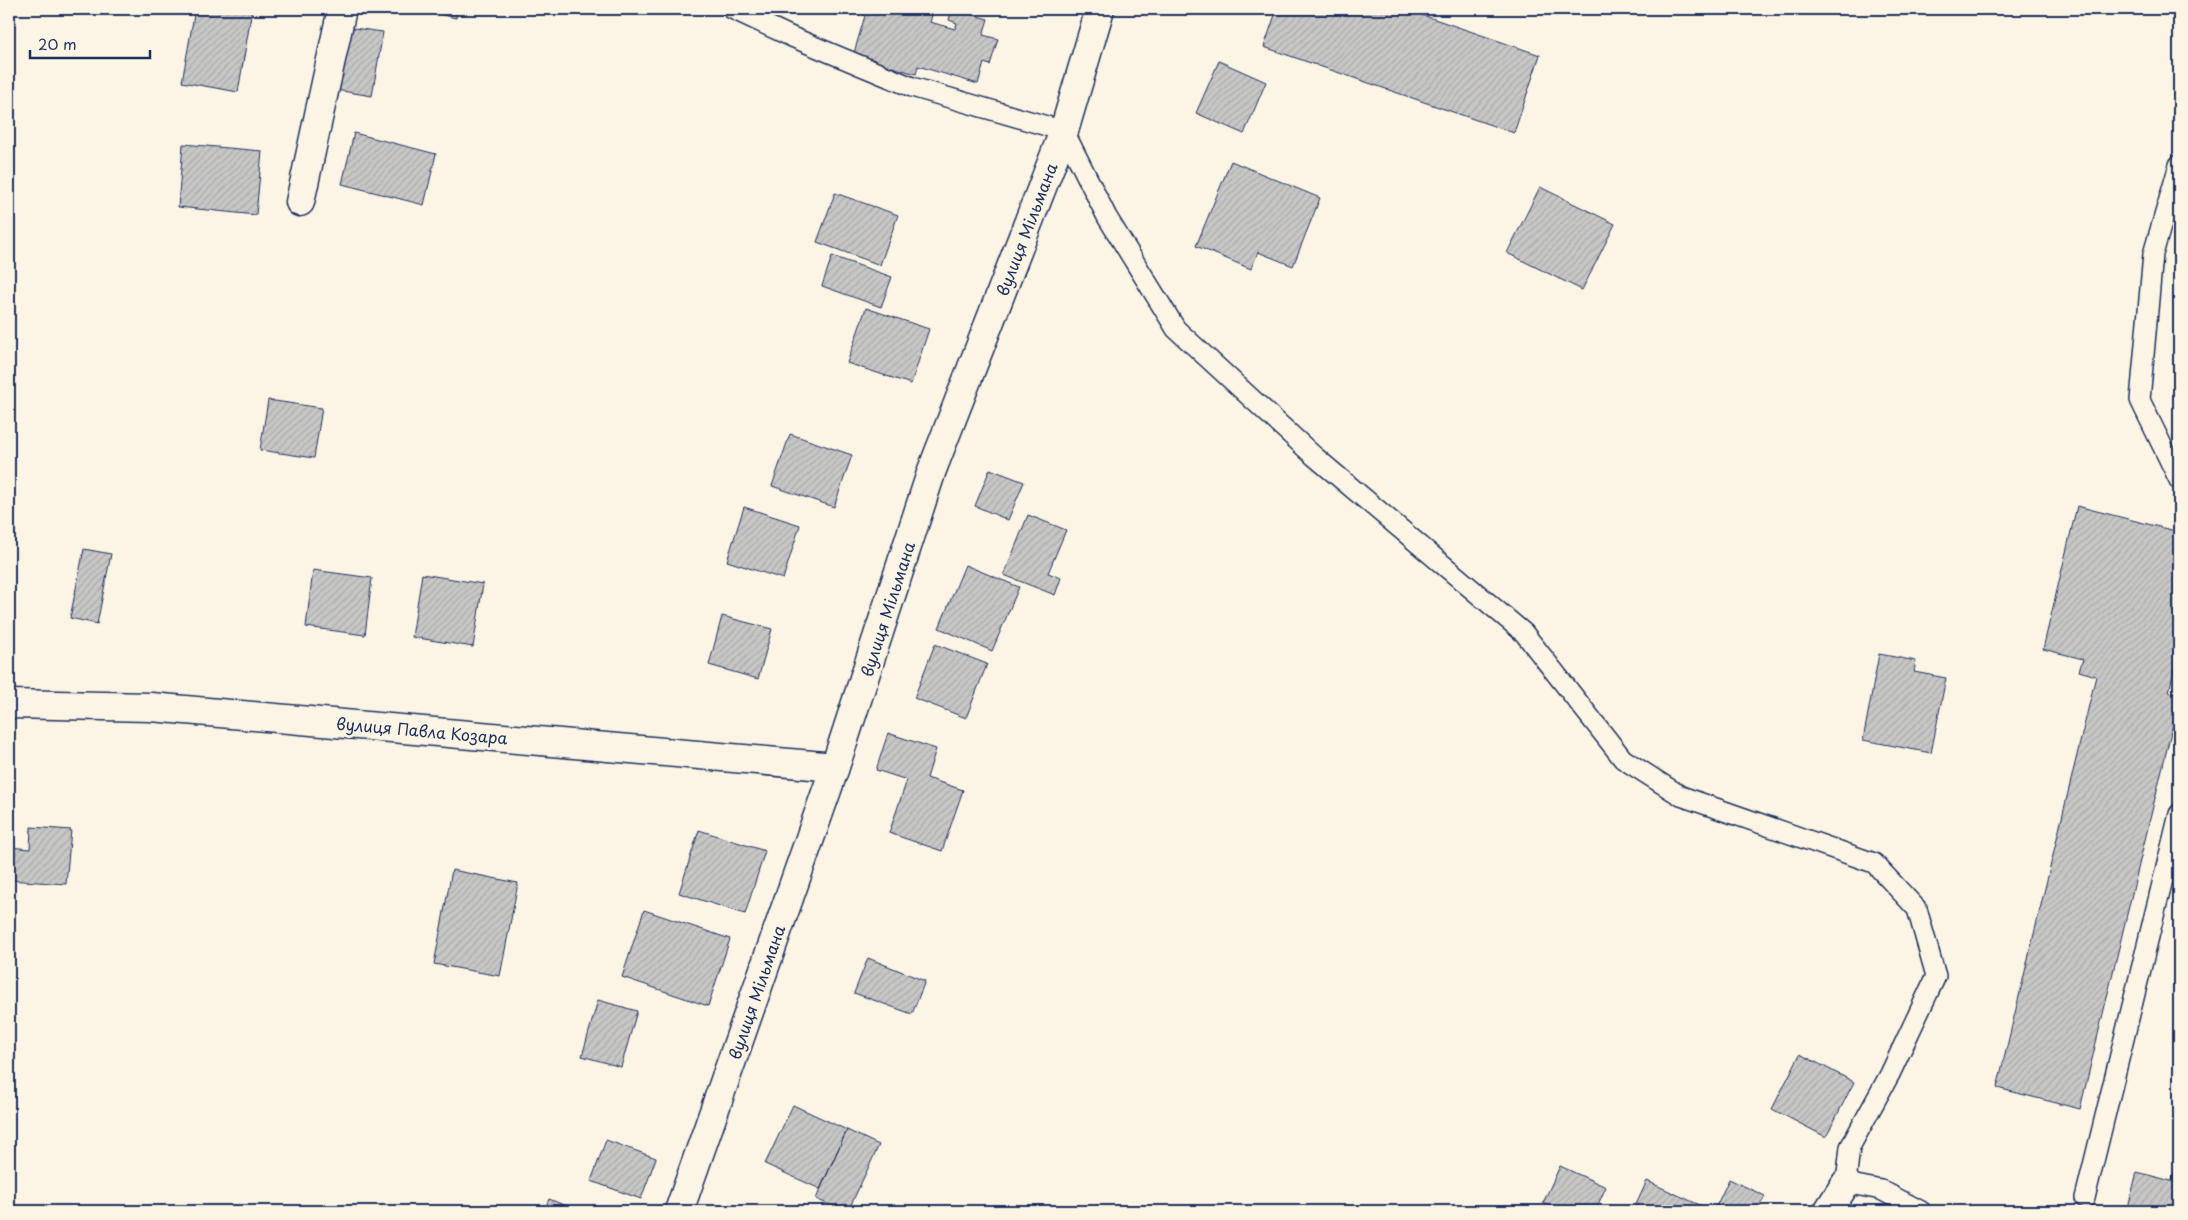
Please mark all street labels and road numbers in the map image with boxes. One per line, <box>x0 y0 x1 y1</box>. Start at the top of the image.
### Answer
street label: вулиця Мільмана <box>990 159 1062 299</box>
street label: вулиця Мільмана <box>854 538 920 680</box>
street label: вулиця Павла Козара <box>335 711 509 749</box>
street label: вулиця Мільмана <box>722 922 790 1062</box>

